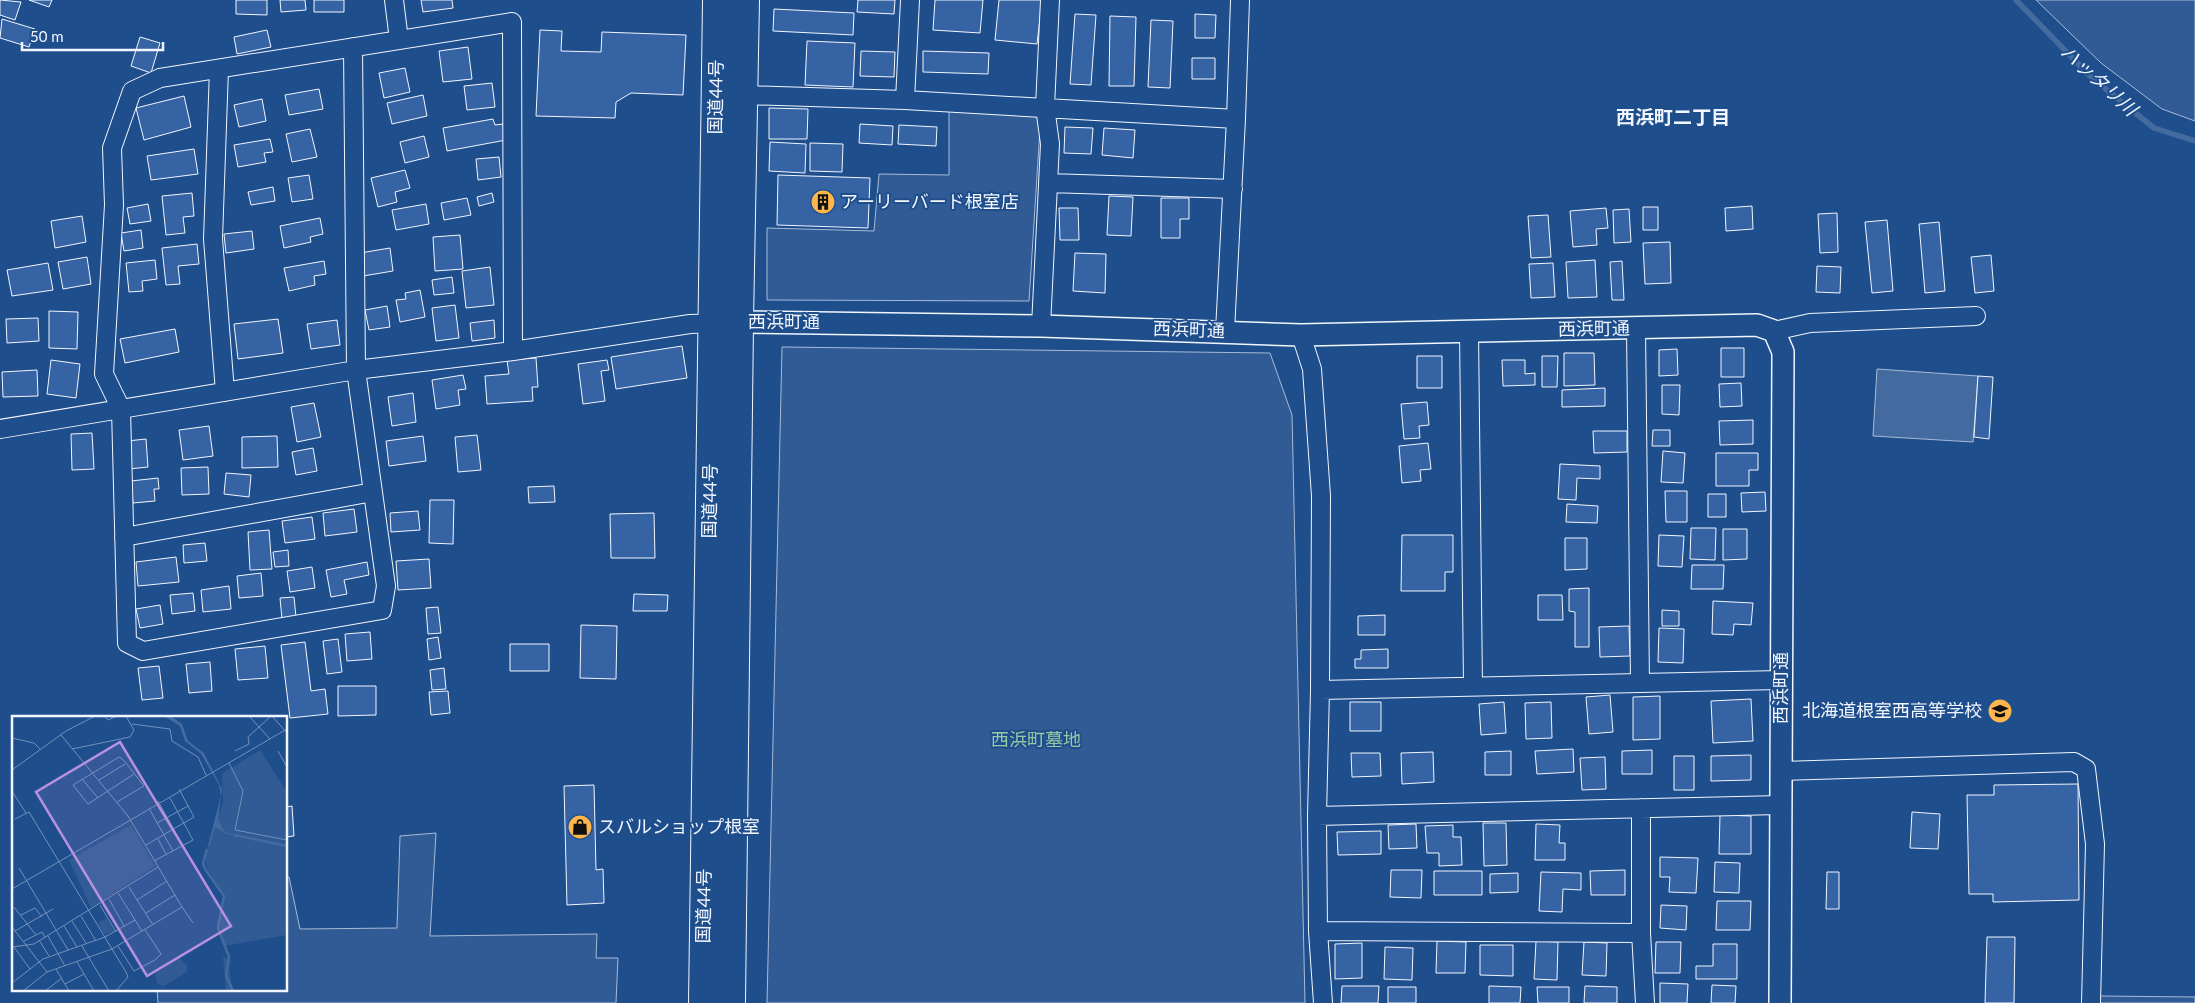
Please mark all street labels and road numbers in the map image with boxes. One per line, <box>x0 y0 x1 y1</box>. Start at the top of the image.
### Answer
street label: 国道44号 <box>703 59 727 135</box>
street label: 西浜町通 <box>748 310 820 332</box>
street label: 西浜町通 <box>1558 316 1630 340</box>
street label: 西浜町通 <box>1153 317 1225 341</box>
street label: 国道44号 <box>697 463 721 539</box>
street label: 西浜町通 <box>1769 652 1791 724</box>
street label: 国道44号 <box>691 868 715 944</box>

